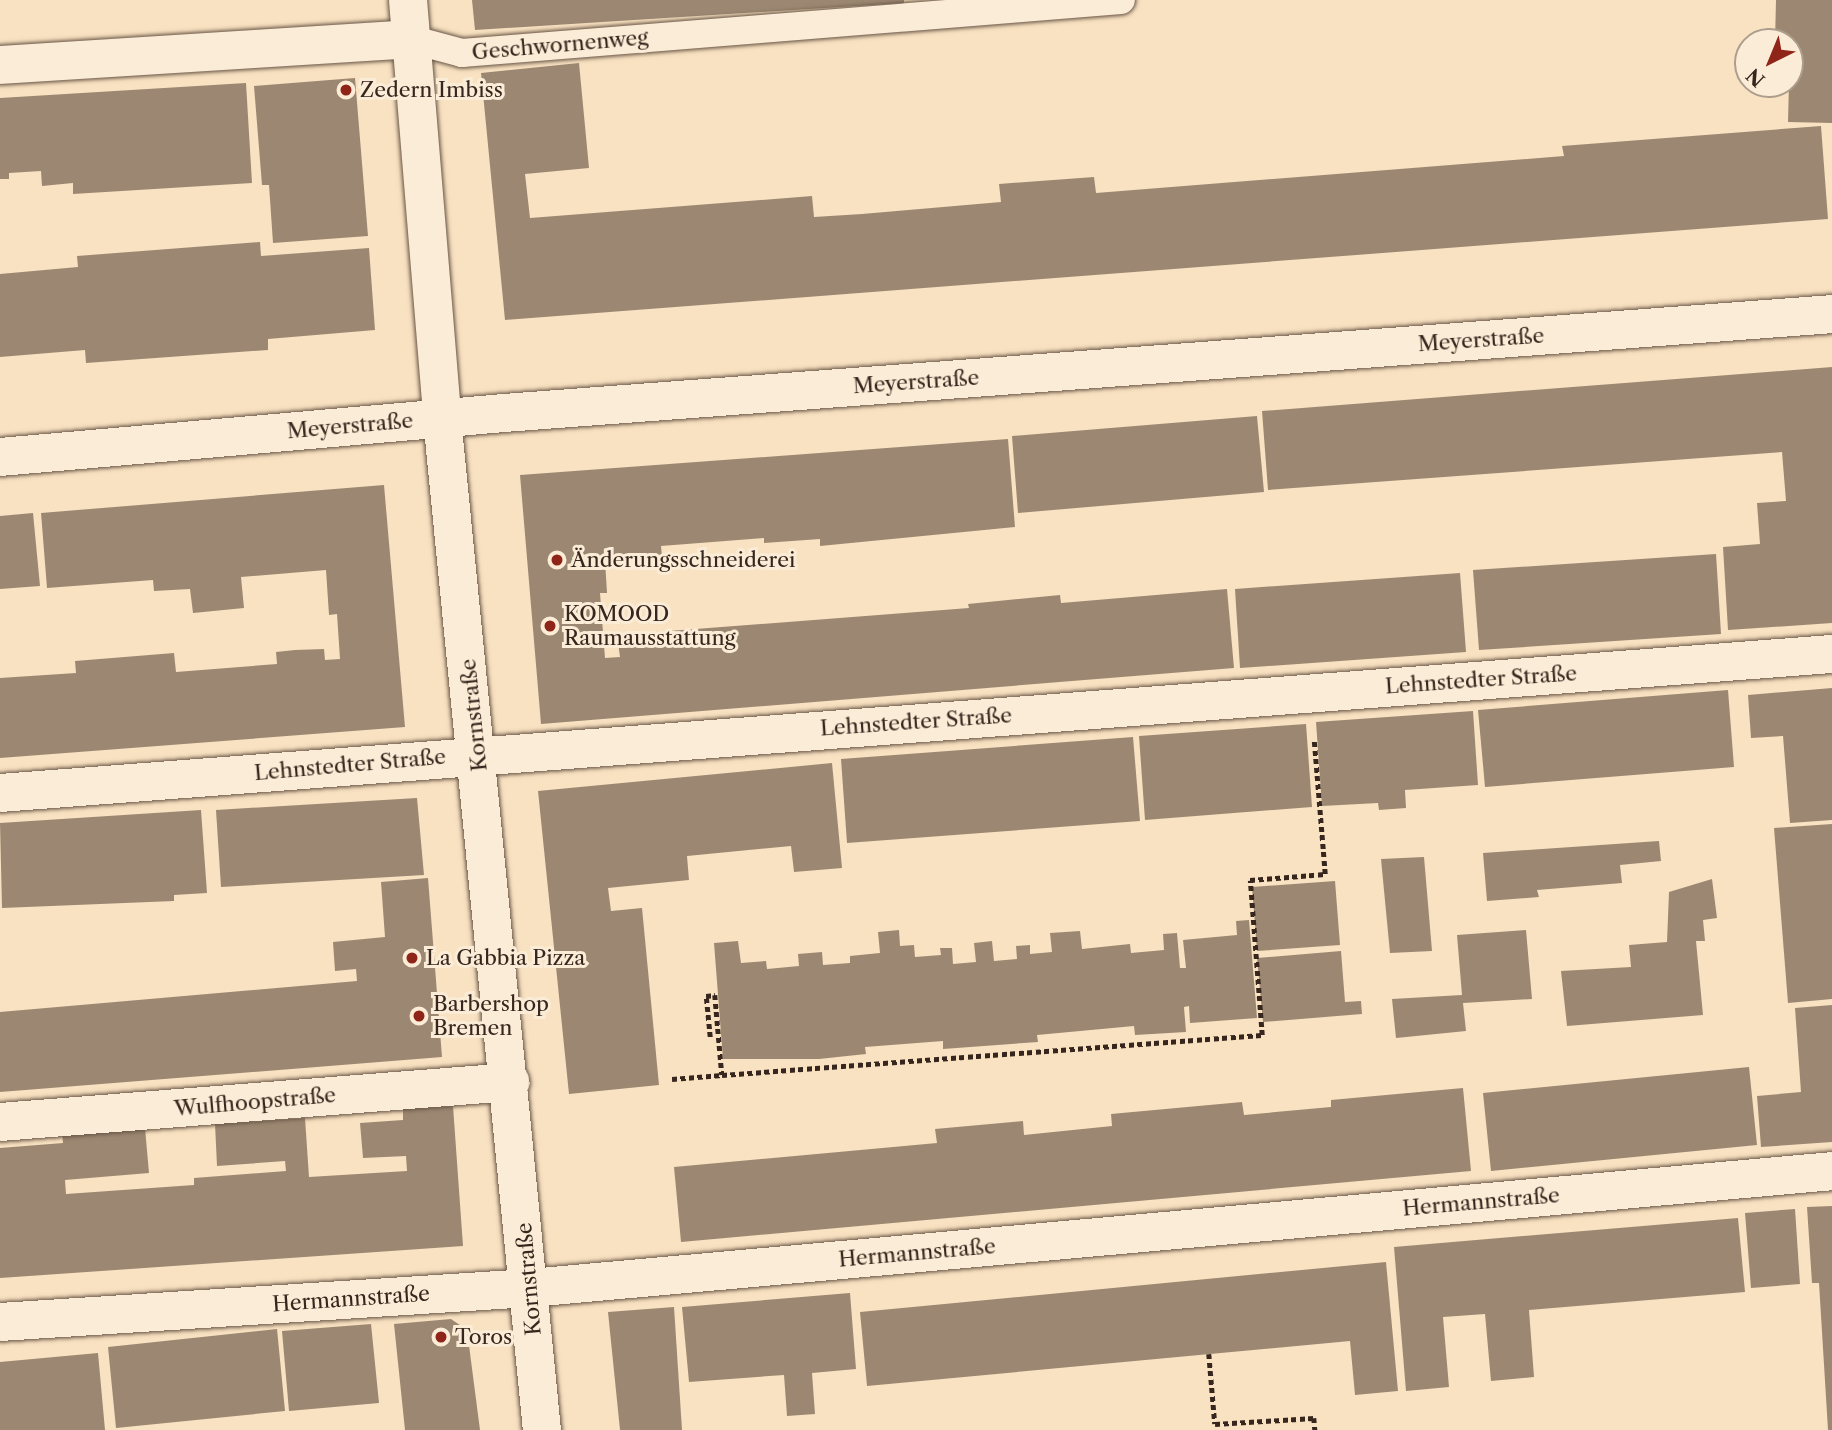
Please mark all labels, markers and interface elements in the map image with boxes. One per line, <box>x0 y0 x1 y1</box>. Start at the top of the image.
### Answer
street label: Geschwornenweg <box>471 25 649 65</box>
north arrow <box>1734 28 1804 98</box>
text: N <box>1742 63 1770 91</box>
place label: Zedern Imbiss <box>360 77 503 103</box>
marker: Zedern Imbiss <box>338 82 354 98</box>
street label: Meyerstraße <box>1417 323 1545 357</box>
street label: Meyerstraße <box>852 365 980 399</box>
street label: Meyerstraße <box>286 408 414 444</box>
place label: Änderungsschneiderei <box>571 547 795 573</box>
marker: Änderungsschneiderei <box>549 552 565 568</box>
place label: KOMOOD Raumausstattung <box>564 601 736 651</box>
marker: KOMOOD Raumausstattung <box>542 618 558 634</box>
street label: Kornstraße <box>456 657 492 773</box>
street label: Lehnstedter Straße <box>1384 661 1578 699</box>
street label: Lehnstedter Straße <box>819 703 1013 741</box>
street label: Lehnstedter Straße <box>253 744 447 786</box>
place label: La Gabbia Pizza <box>426 945 586 971</box>
marker: La Gabbia Pizza <box>404 950 420 966</box>
place label: Barbershop Bremen <box>433 991 549 1041</box>
marker: Barbershop Bremen <box>411 1008 427 1024</box>
street label: Wulfhoopstraße <box>173 1082 337 1122</box>
street label: Hermannstraße <box>1401 1183 1561 1221</box>
street label: Kornstraße <box>512 1222 546 1336</box>
street label: Hermannstraße <box>837 1234 997 1272</box>
street label: Hermannstraße <box>271 1281 431 1317</box>
place label: Toros <box>455 1324 512 1350</box>
marker: Toros <box>433 1329 449 1345</box>

